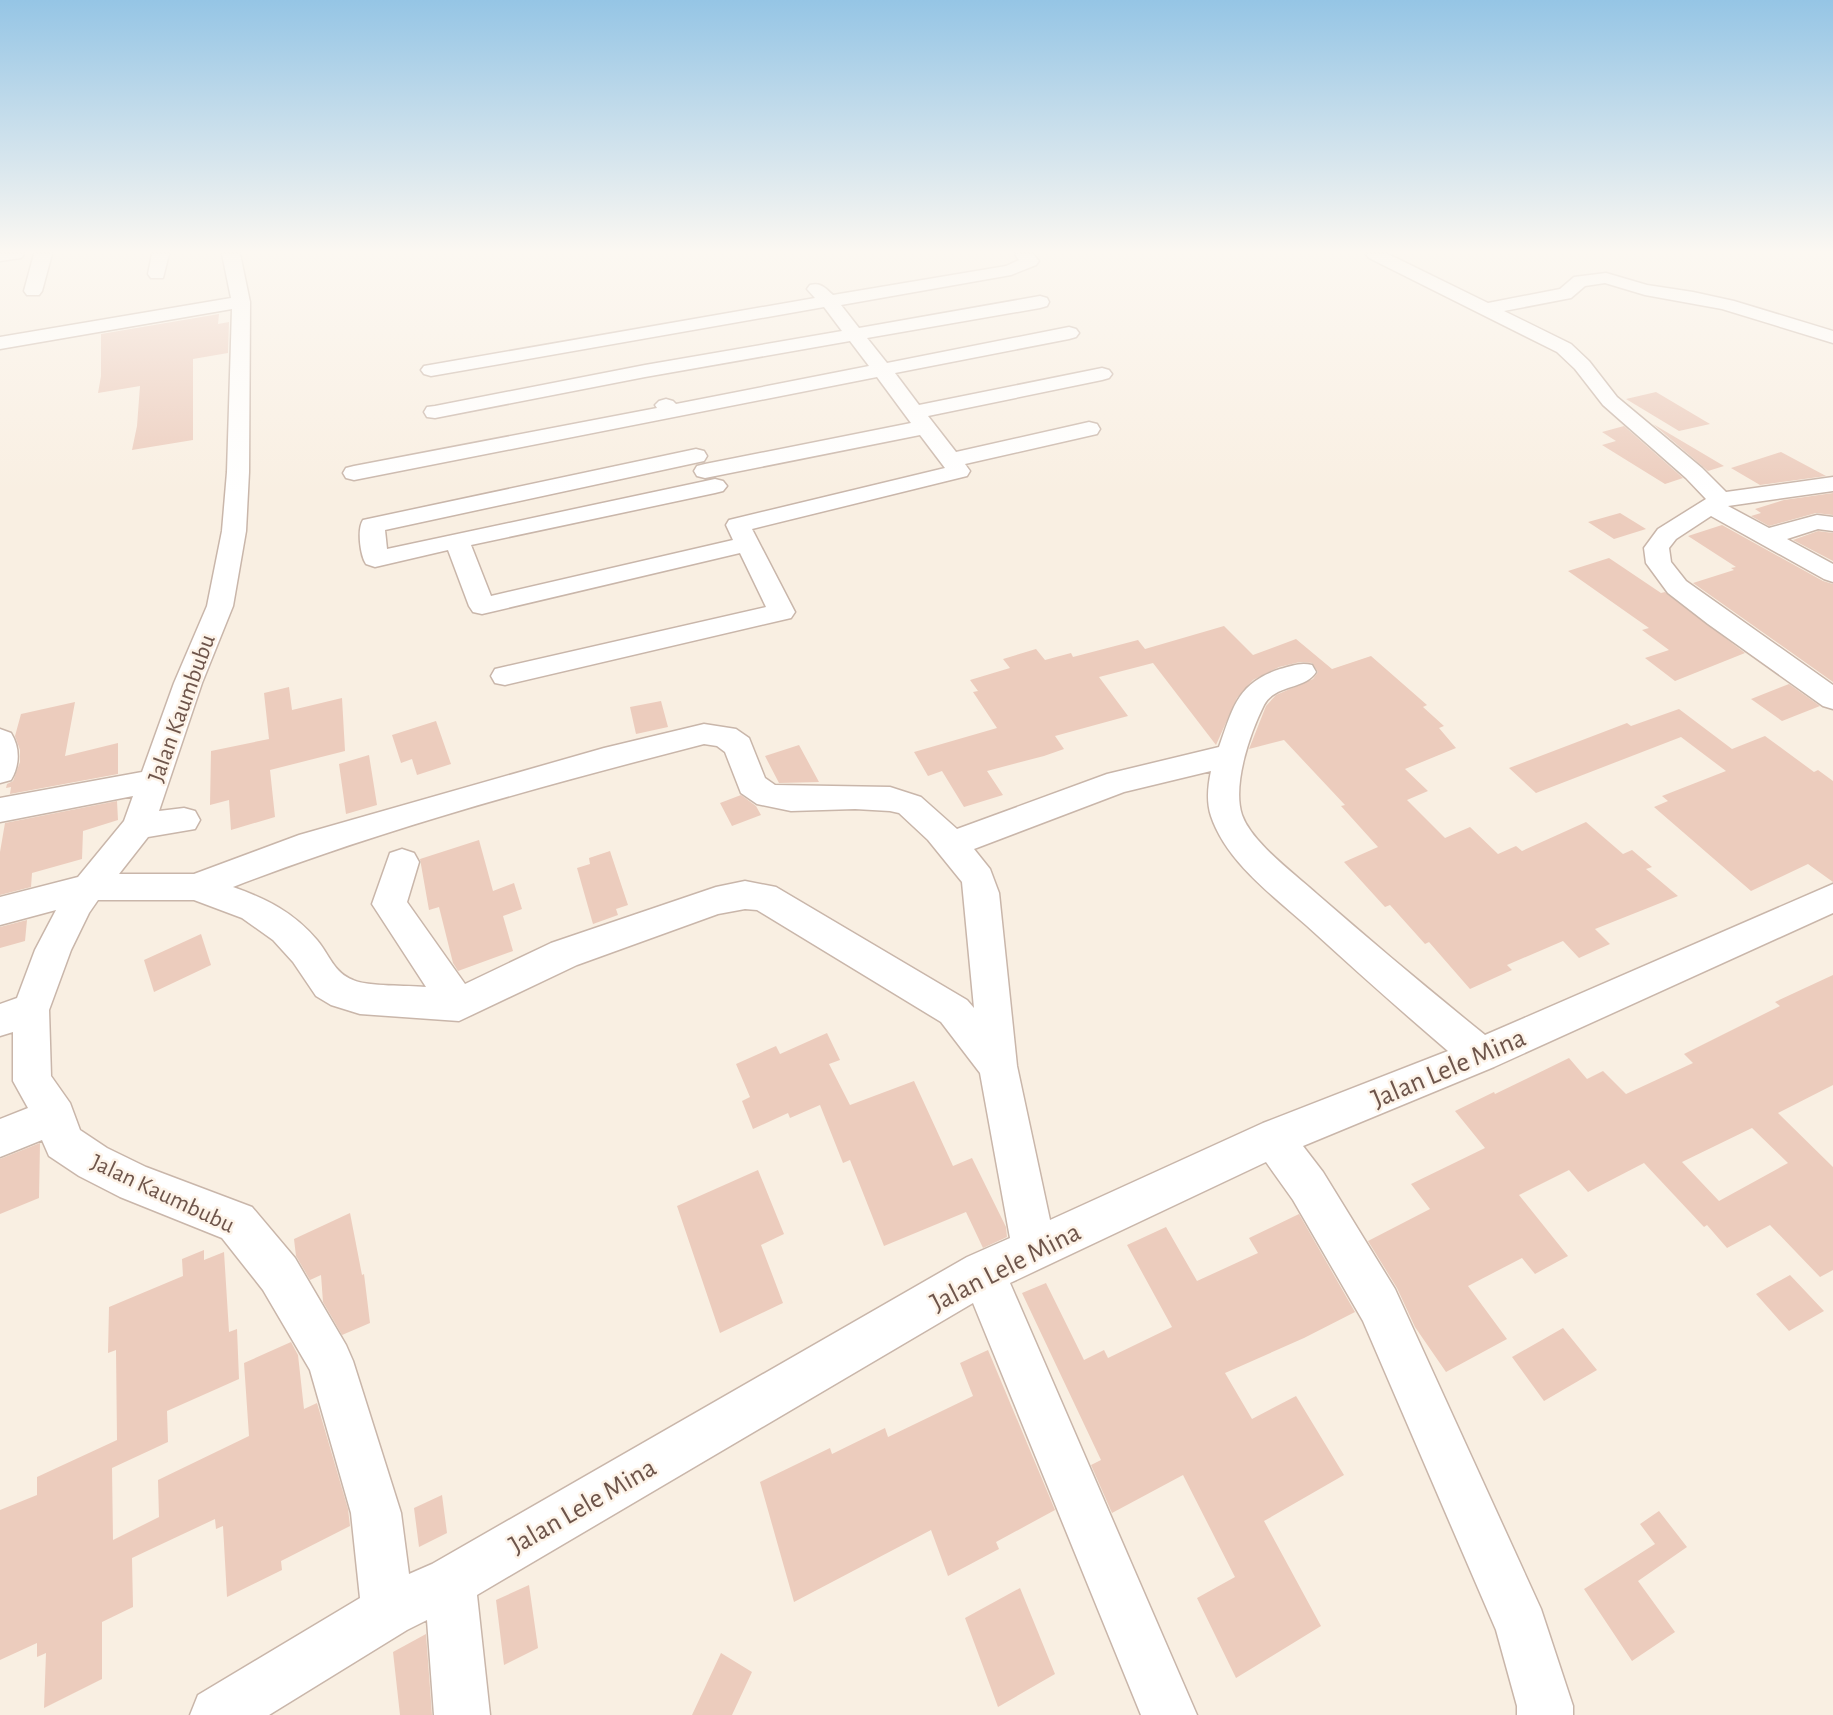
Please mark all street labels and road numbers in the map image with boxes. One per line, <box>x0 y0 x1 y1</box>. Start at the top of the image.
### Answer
street label: Jalan Kaumbubu <box>144 631 220 786</box>
street label: Jalan Lele Mina <box>1368 1024 1530 1114</box>
street label: Jalan Kaumbubu <box>87 1150 238 1238</box>
street label: Jalan Lele Mina <box>926 1218 1086 1318</box>
street label: Jalan Lele Mina <box>505 1453 661 1560</box>

